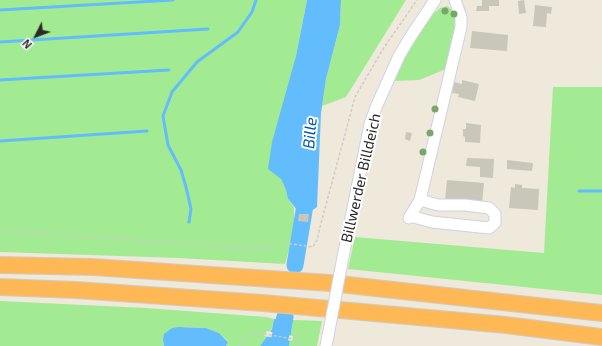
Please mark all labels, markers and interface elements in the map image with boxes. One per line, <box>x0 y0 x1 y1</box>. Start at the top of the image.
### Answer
north arrow <box>16 16 56 56</box>
text: N <box>19 37 34 52</box>
street label: Billwerder Billdeich <box>337 112 385 244</box>
water label: Bille <box>299 116 321 150</box>

